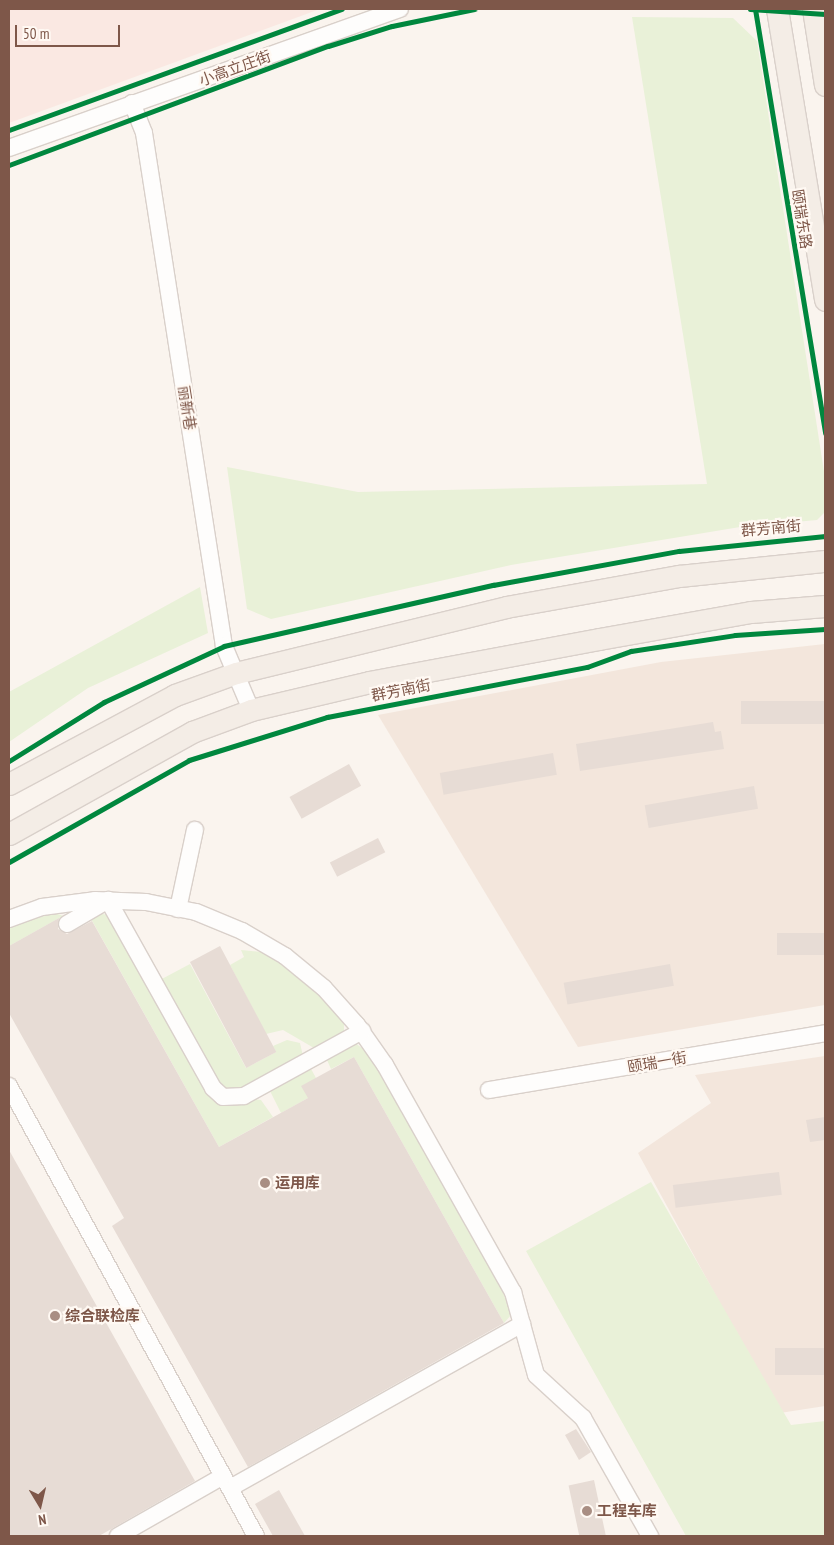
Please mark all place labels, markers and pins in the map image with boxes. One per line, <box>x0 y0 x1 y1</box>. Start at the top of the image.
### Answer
place label: 运用库 <box>275 1174 320 1192</box>
marker: 运用库 <box>259 1177 271 1189</box>
place label: 综合联检库 <box>65 1307 140 1325</box>
marker: 综合联检库 <box>49 1310 61 1322</box>
place label: 工程车库 <box>597 1502 657 1520</box>
marker: 工程车库 <box>581 1505 593 1517</box>

